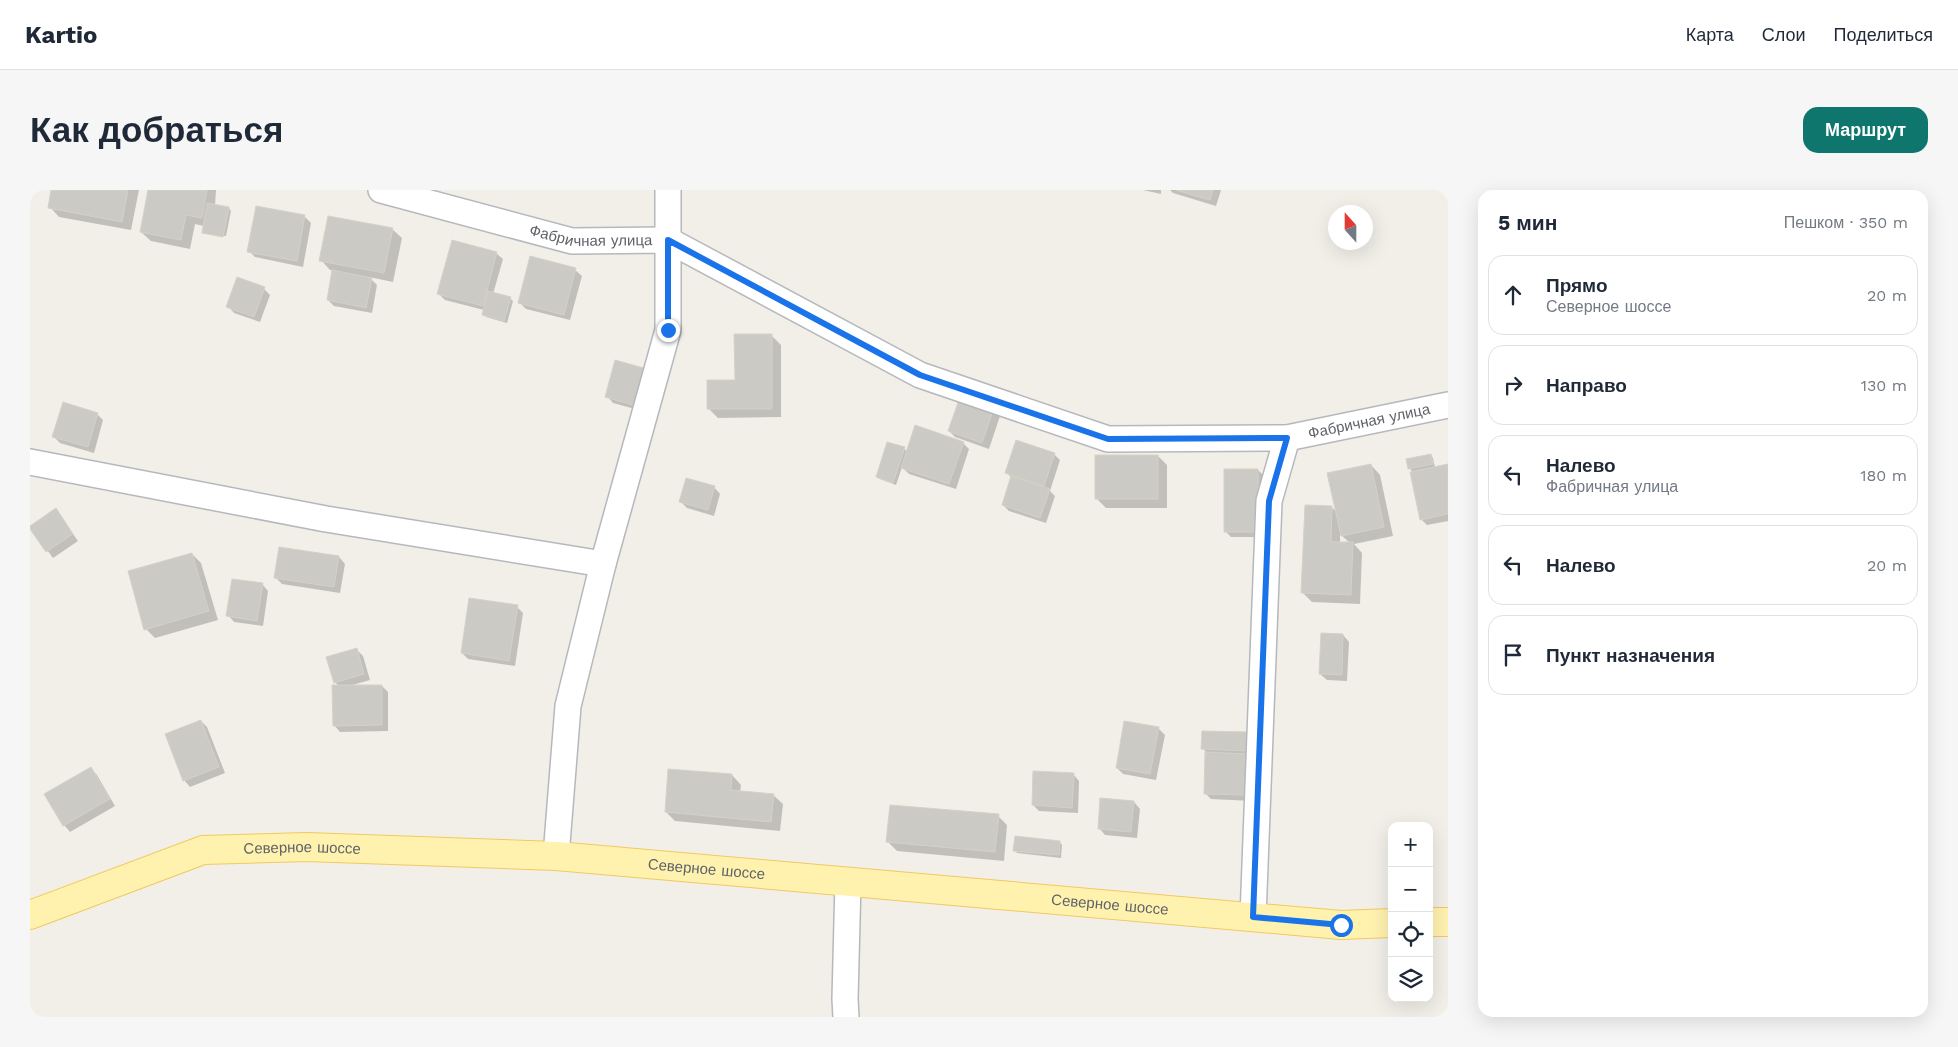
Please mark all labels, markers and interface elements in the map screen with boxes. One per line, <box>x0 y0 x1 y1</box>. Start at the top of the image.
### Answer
text: Kartio <box>25 21 97 49</box>
text: Карта <box>1686 24 1734 45</box>
text: Слои <box>1762 24 1806 45</box>
text: Поделиться <box>1834 24 1933 45</box>
button: Маршрут <box>1803 107 1928 153</box>
text: Как добраться <box>30 109 283 151</box>
north arrow <box>1328 205 1373 250</box>
text: 5 мин <box>1498 210 1557 235</box>
text: Пешком · 350 m <box>1784 213 1908 232</box>
street label: Фабричная улица <box>527 221 653 250</box>
text: Прямо <box>1546 274 1608 297</box>
icon: ahead <box>1499 281 1527 309</box>
text: 20 m <box>1867 286 1907 305</box>
text: Северное шоссе <box>1546 297 1671 316</box>
route end <box>657 319 680 342</box>
icon: right <box>1499 371 1527 399</box>
text: Направо <box>1546 374 1627 397</box>
text: 130 m <box>1861 376 1907 395</box>
street label: Фабричная улица <box>1307 400 1432 442</box>
text: Налево <box>1546 454 1616 477</box>
icon: left <box>1499 461 1527 489</box>
text: 180 m <box>1860 466 1907 485</box>
text: Фабричная улица <box>1546 477 1678 496</box>
icon: left <box>1499 551 1527 579</box>
text: Налево <box>1546 554 1616 577</box>
text: 20 m <box>1867 556 1907 575</box>
icon: arrive <box>1499 641 1527 669</box>
text: Пункт назначения <box>1546 644 1715 667</box>
map controls <box>1388 822 1433 1002</box>
button: + <box>1388 822 1433 867</box>
street label: Северное шоссе <box>243 838 361 858</box>
street label: Северное шоссе <box>647 855 766 883</box>
button: − <box>1388 867 1433 912</box>
street label: Северное шоссе <box>1051 891 1169 919</box>
button: locate <box>1388 912 1433 957</box>
route start <box>1330 914 1353 937</box>
button: layers <box>1388 957 1433 1002</box>

